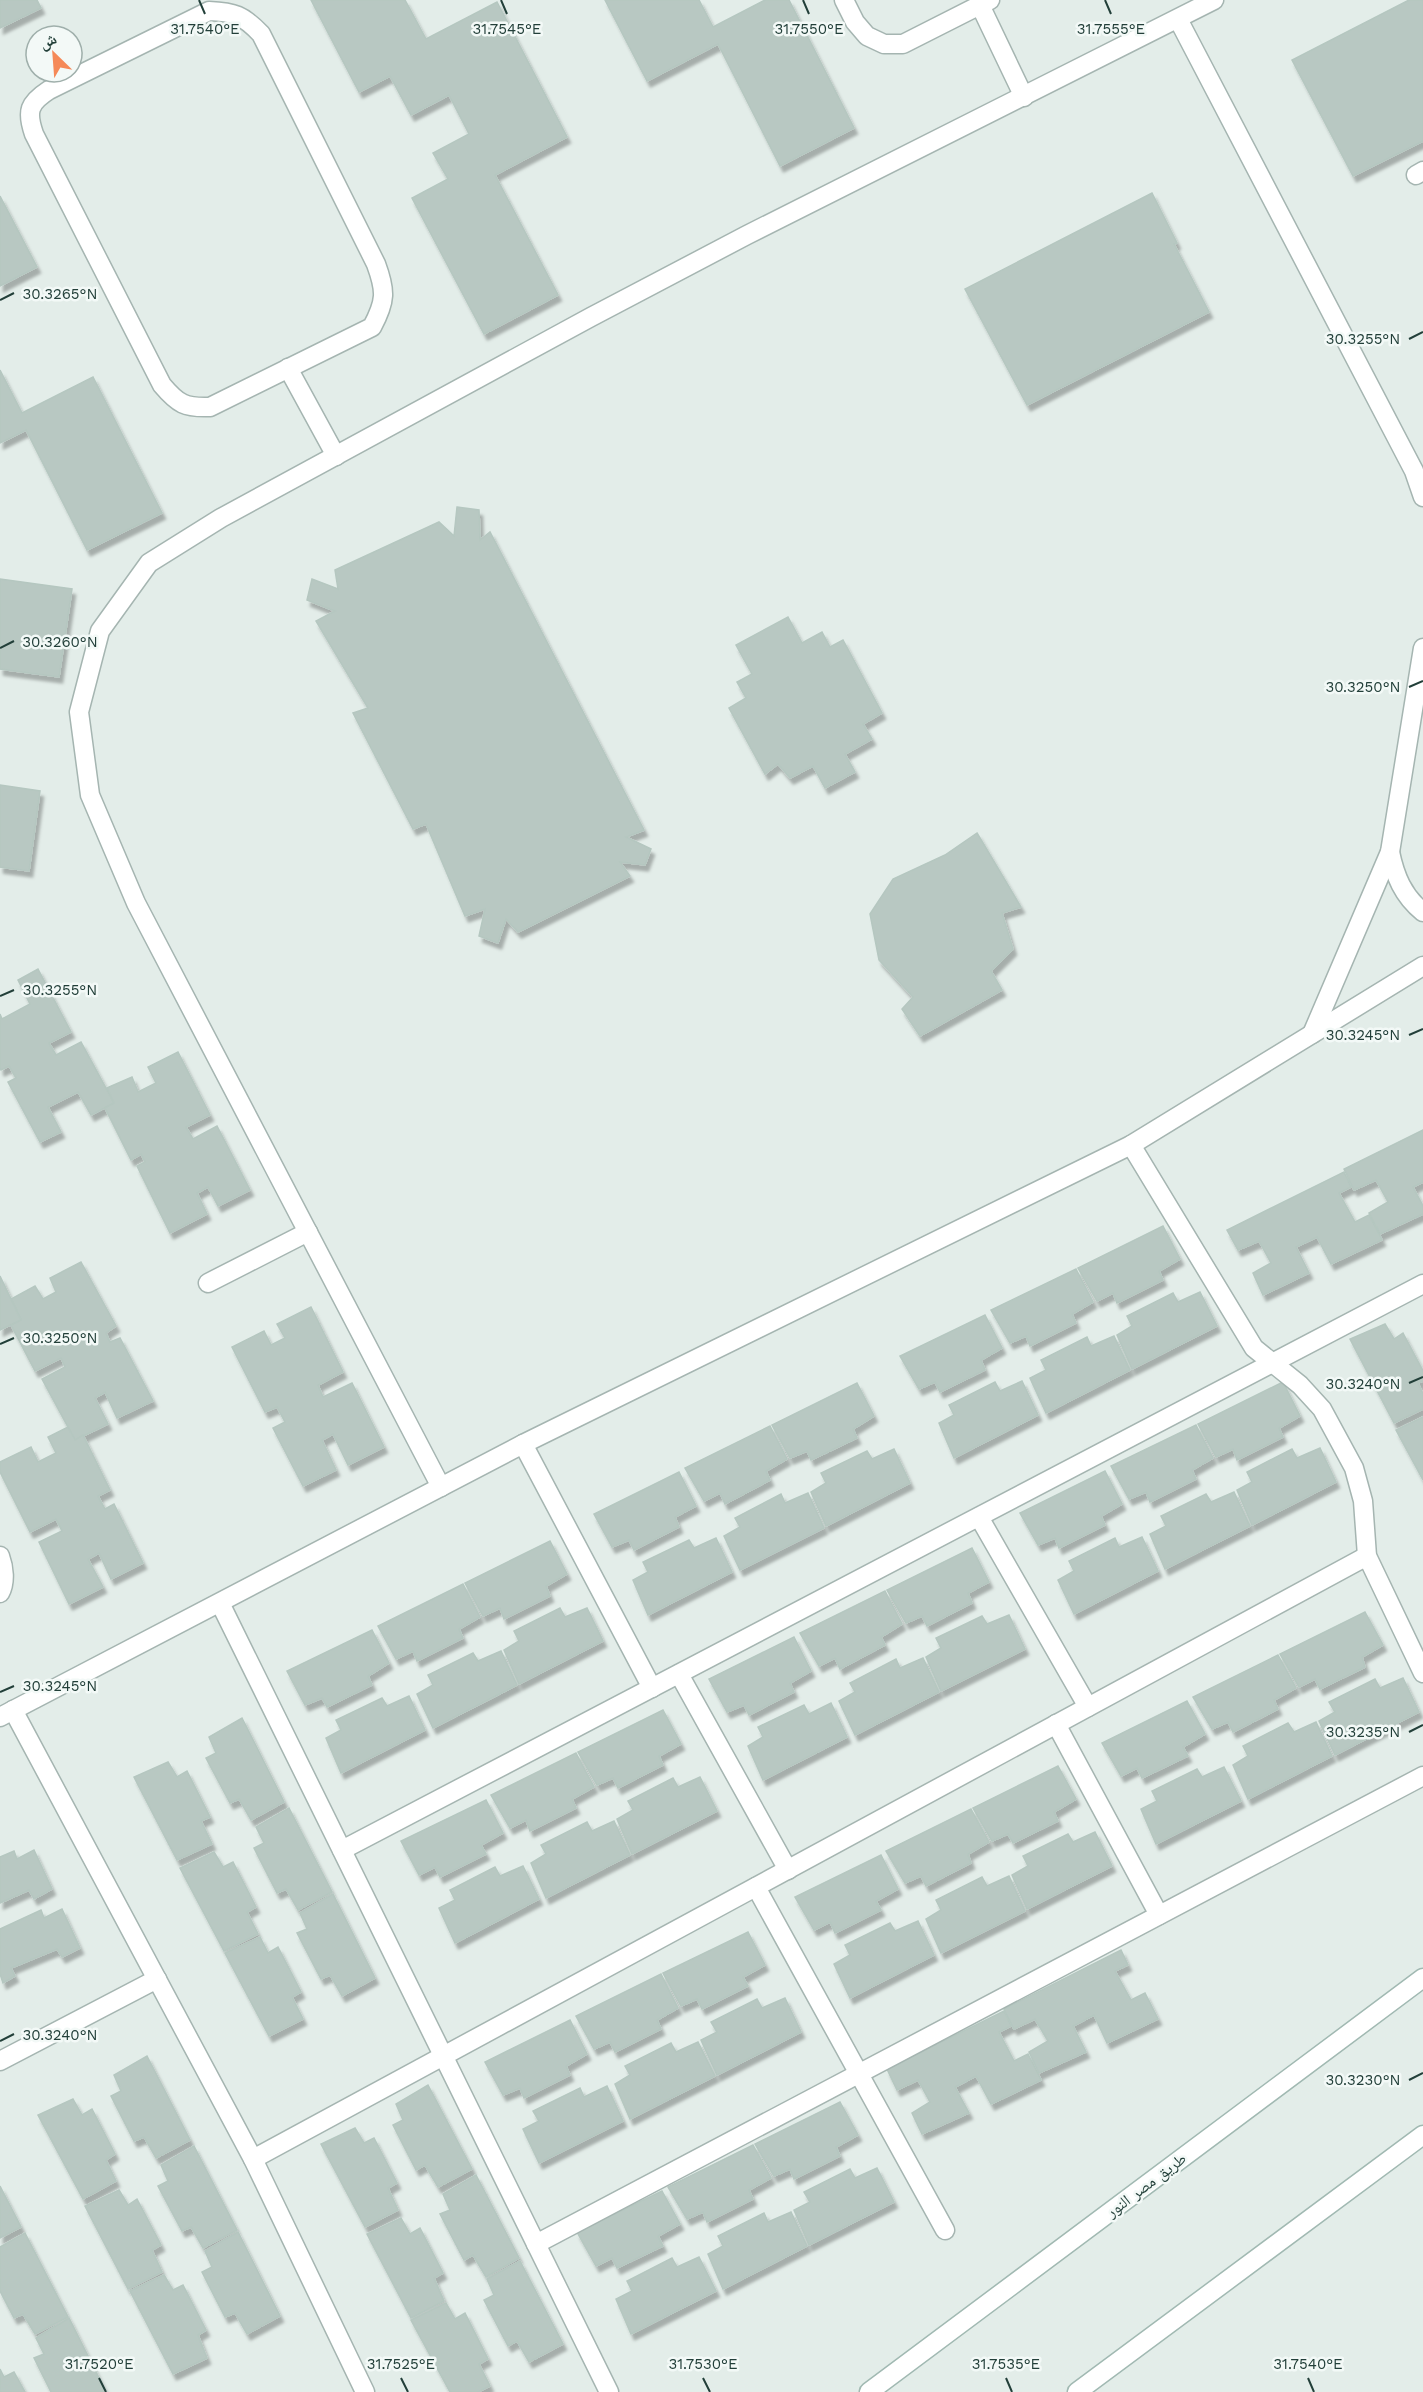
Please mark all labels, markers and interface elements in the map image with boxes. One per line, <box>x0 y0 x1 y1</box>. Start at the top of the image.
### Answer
text: 31.7540°E <box>170 20 240 38</box>
text: 31.7545°E <box>473 20 541 38</box>
text: 31.7550°E <box>775 20 843 38</box>
text: 31.7555°E <box>1077 20 1145 38</box>
north arrow <box>24 24 84 84</box>
text: ش <box>36 29 60 53</box>
text: 30.3265°N <box>23 285 97 303</box>
text: 30.3255°N <box>1326 330 1400 348</box>
text: 30.3260°N <box>22 633 98 651</box>
text: 30.3250°N <box>1325 678 1401 696</box>
text: 30.3255°N <box>23 981 97 999</box>
text: 30.3245°N <box>1326 1026 1400 1044</box>
text: 30.3250°N <box>22 1329 98 1347</box>
text: 30.3240°N <box>1325 1375 1401 1393</box>
text: 30.3245°N <box>23 1677 97 1695</box>
text: 30.3235°N <box>1326 1723 1400 1741</box>
text: 30.3240°N <box>22 2026 98 2044</box>
text: 30.3230°N <box>1325 2071 1401 2089</box>
street label: طريق مصر النور <box>1101 2149 1190 2223</box>
text: 31.7520°E <box>65 2355 133 2373</box>
text: 31.7525°E <box>367 2355 435 2373</box>
text: 31.7530°E <box>669 2355 737 2373</box>
text: 31.7535°E <box>972 2355 1040 2373</box>
text: 31.7540°E <box>1273 2355 1343 2373</box>

